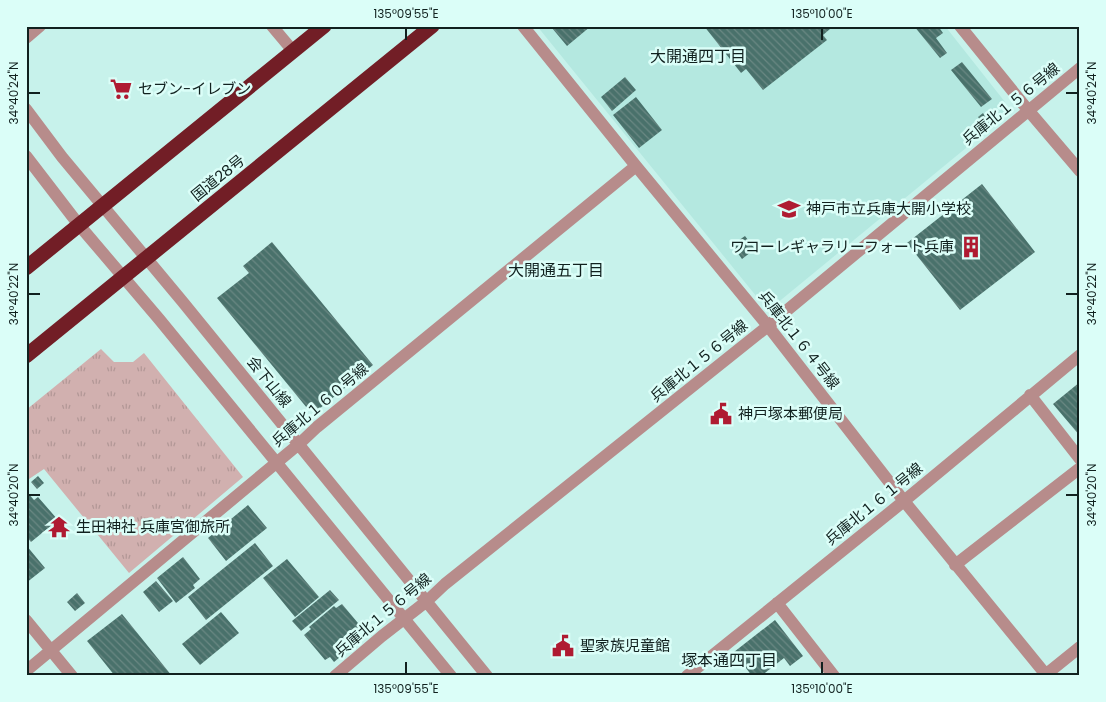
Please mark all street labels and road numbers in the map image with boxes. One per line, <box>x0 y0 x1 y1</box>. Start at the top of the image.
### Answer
street label: 兵庫北１５６号線 <box>957 58 1064 150</box>
street label: 国道28号 <box>187 150 249 206</box>
street label: 兵庫北１６４号線 <box>754 286 845 393</box>
street label: 兵庫北１５６号線 <box>645 315 752 407</box>
street label: 会下山線 <box>242 352 296 412</box>
street label: 兵庫北１６０号線 <box>267 358 372 451</box>
street label: 兵庫北１６１号線 <box>820 458 927 550</box>
street label: 兵庫北１５６号線 <box>330 568 435 661</box>

